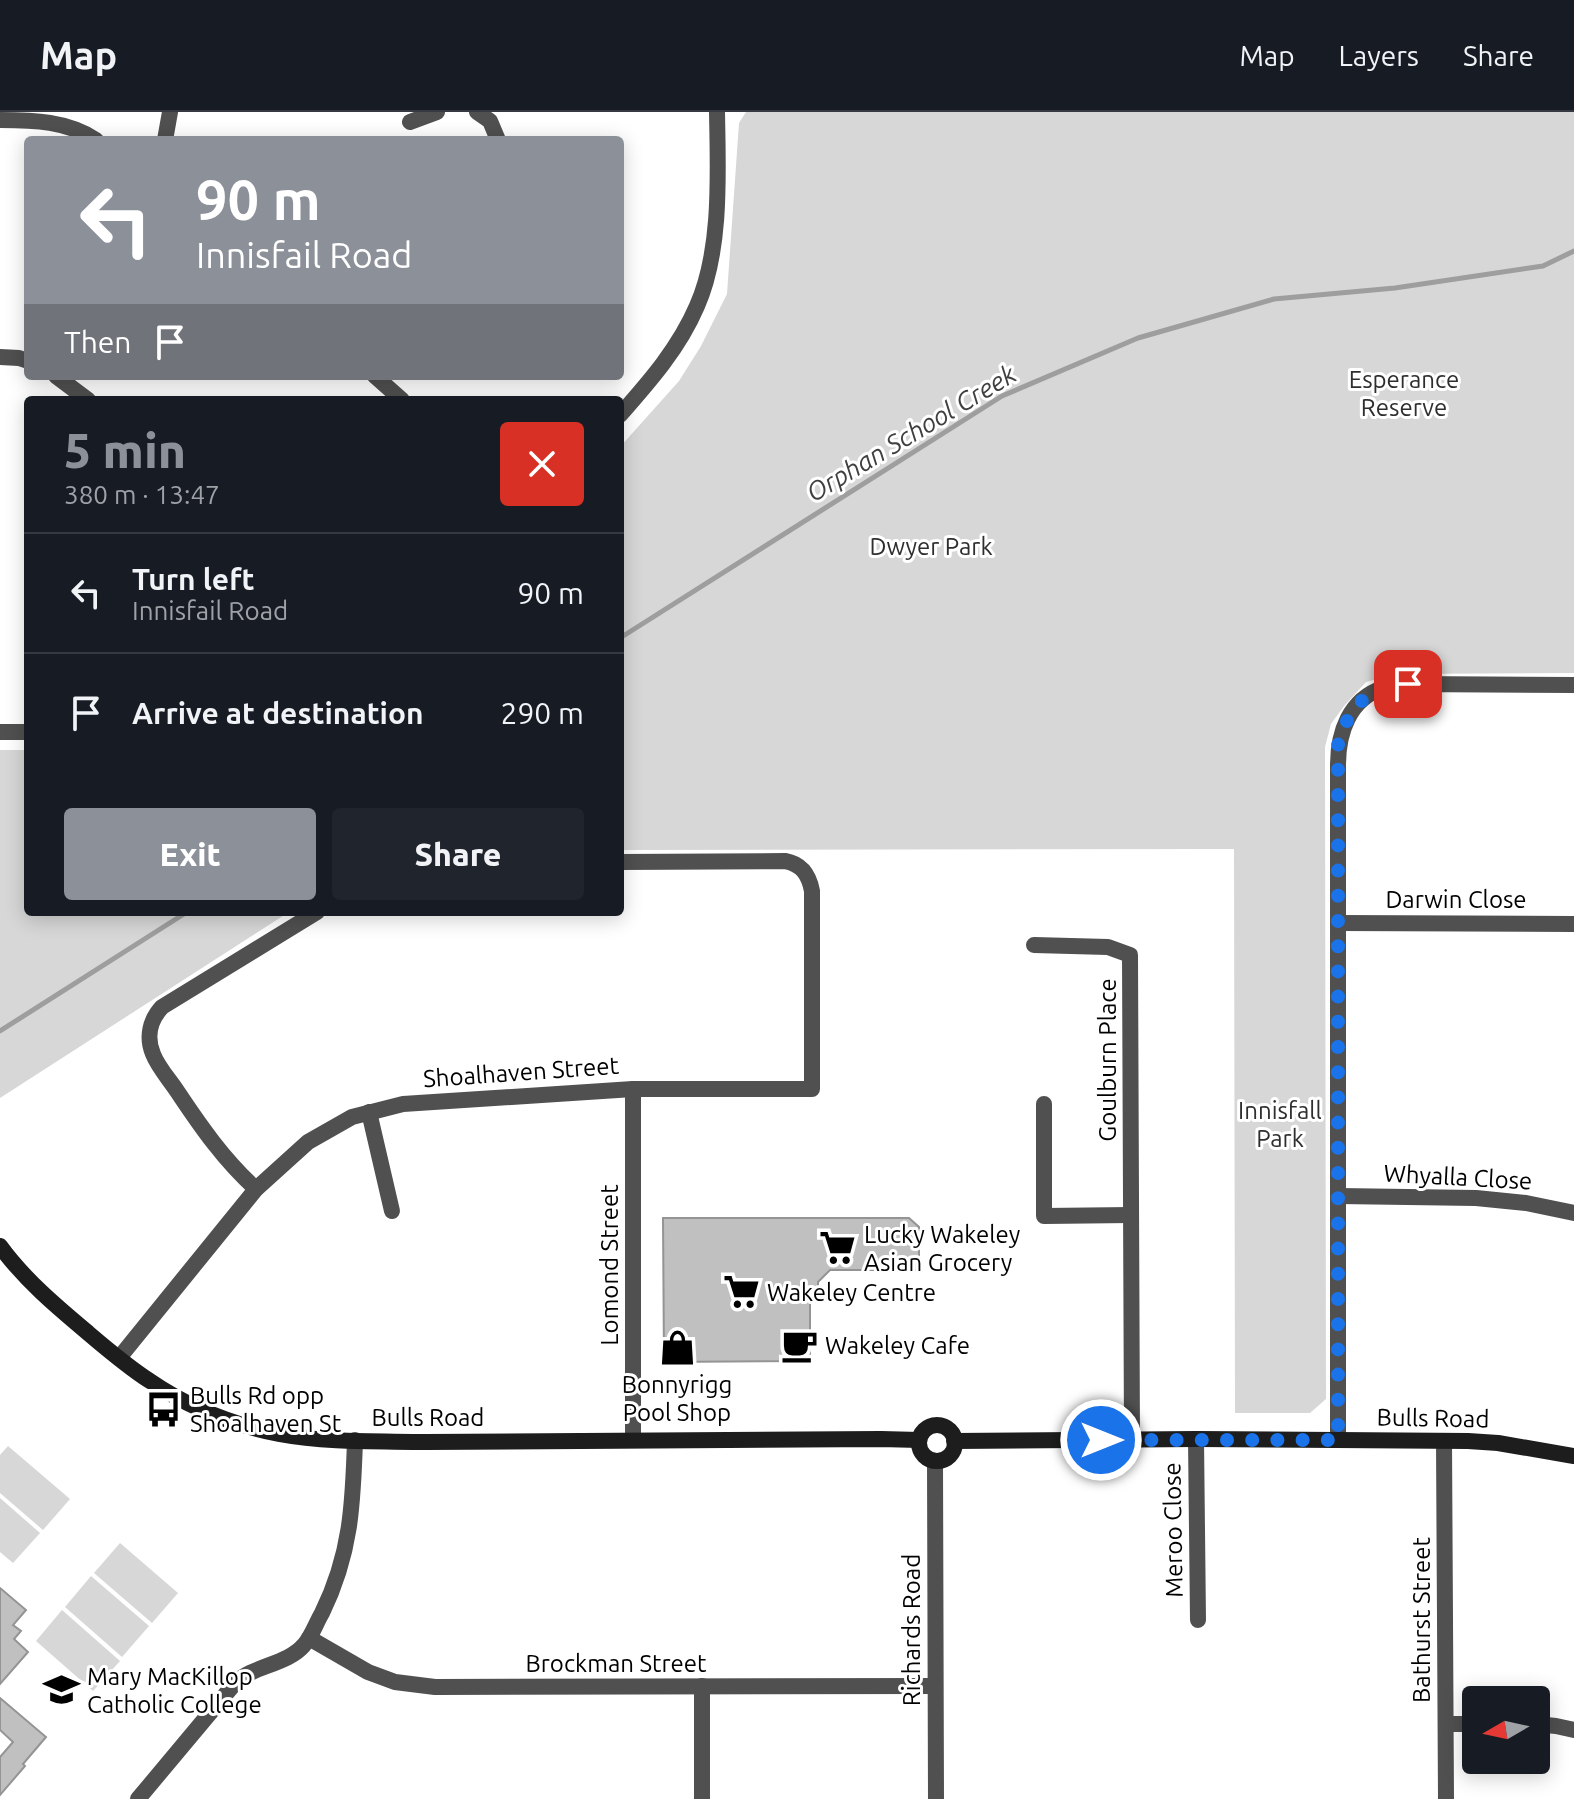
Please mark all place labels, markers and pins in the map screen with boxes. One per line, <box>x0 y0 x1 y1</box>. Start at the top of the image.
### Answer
pin <box>1374 650 1442 718</box>
place label: Lucky Wakeley Asian Grocery <box>864 1221 1021 1276</box>
supermarket icon: Lucky Wakeley Asian Grocery <box>819 1229 857 1267</box>
supermarket icon: Wakeley Centre <box>722 1273 760 1311</box>
place label: Wakeley Centre <box>767 1279 936 1306</box>
cafe icon: Wakeley Cafe <box>780 1326 818 1364</box>
shop icon: Bonnyrigg Pool Shop <box>658 1328 696 1366</box>
place label: Wakeley Cafe <box>825 1332 970 1359</box>
place label: Bonnyrigg Pool Shop <box>622 1371 732 1426</box>
place label: Bulls Rd opp Shoalhaven St <box>190 1382 342 1437</box>
bus stop icon: Bulls Rd opp Shoalhaven St <box>145 1390 183 1428</box>
place label: Mary MacKillop Catholic College <box>87 1663 262 1718</box>
school or university icon: Mary MacKillop Catholic College <box>42 1671 80 1709</box>

